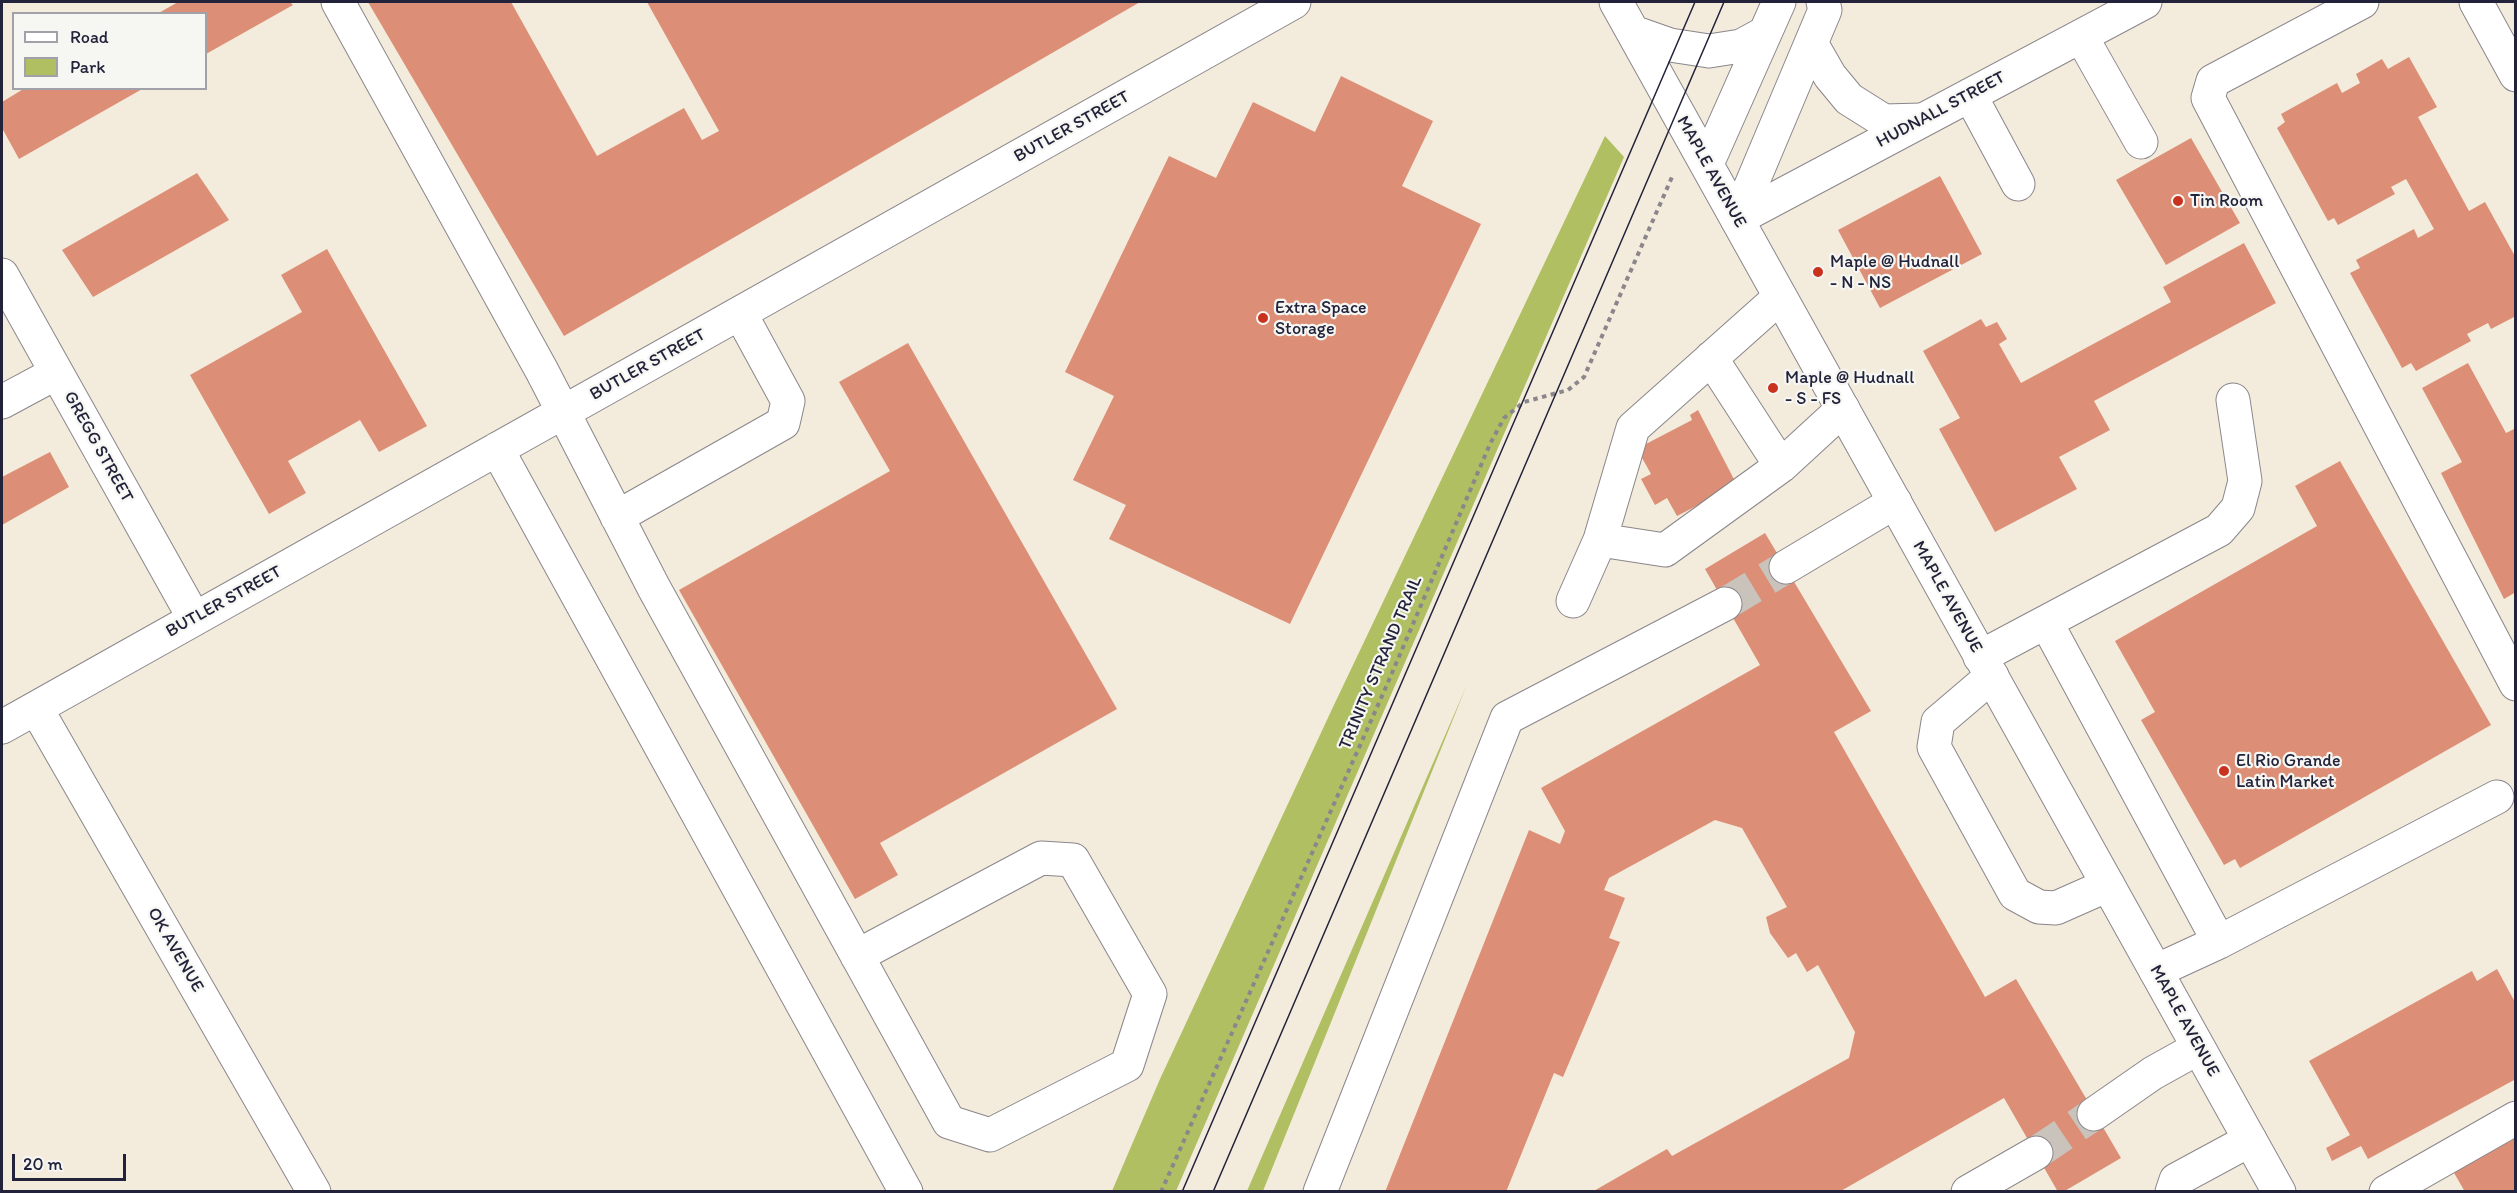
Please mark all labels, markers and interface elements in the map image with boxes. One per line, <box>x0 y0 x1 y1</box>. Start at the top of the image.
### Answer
legend <box>12 12 207 90</box>
text: Road <box>70 26 109 48</box>
text: Park <box>70 56 105 78</box>
street label: HUDNALL STREET <box>1873 67 2009 153</box>
street label: BUTLER STREET <box>1010 86 1134 168</box>
street label: MAPLE AVENUE <box>1671 112 1751 232</box>
place label: Tin Room <box>2190 190 2263 212</box>
marker: Tin Room <box>2171 194 2185 208</box>
place label: Maple @ Hudnall - N - NS <box>1830 251 1959 294</box>
marker: Maple @ Hudnall - N - NS <box>1811 265 1825 279</box>
place label: Extra Space Storage <box>1275 297 1367 340</box>
marker: Extra Space Storage <box>1256 311 1270 325</box>
street label: BUTLER STREET <box>586 324 710 406</box>
place label: Maple @ Hudnall - S - FS <box>1785 367 1914 410</box>
marker: Maple @ Hudnall - S - FS <box>1766 381 1780 395</box>
street label: GREGG STREET <box>59 388 137 506</box>
street label: MAPLE AVENUE <box>1907 537 1987 657</box>
street label: BUTLER STREET <box>162 561 286 643</box>
street label: TRINITY STRAND TRAIL <box>1335 573 1427 753</box>
place label: El Rio Grande Latin Market <box>2236 750 2341 792</box>
marker: El Rio Grande Latin Market <box>2217 764 2231 778</box>
street label: OK AVENUE <box>142 904 208 996</box>
street label: MAPLE AVENUE <box>2144 961 2224 1081</box>
scale bar <box>15 1142 129 1180</box>
text: 20 m <box>23 1153 63 1175</box>

